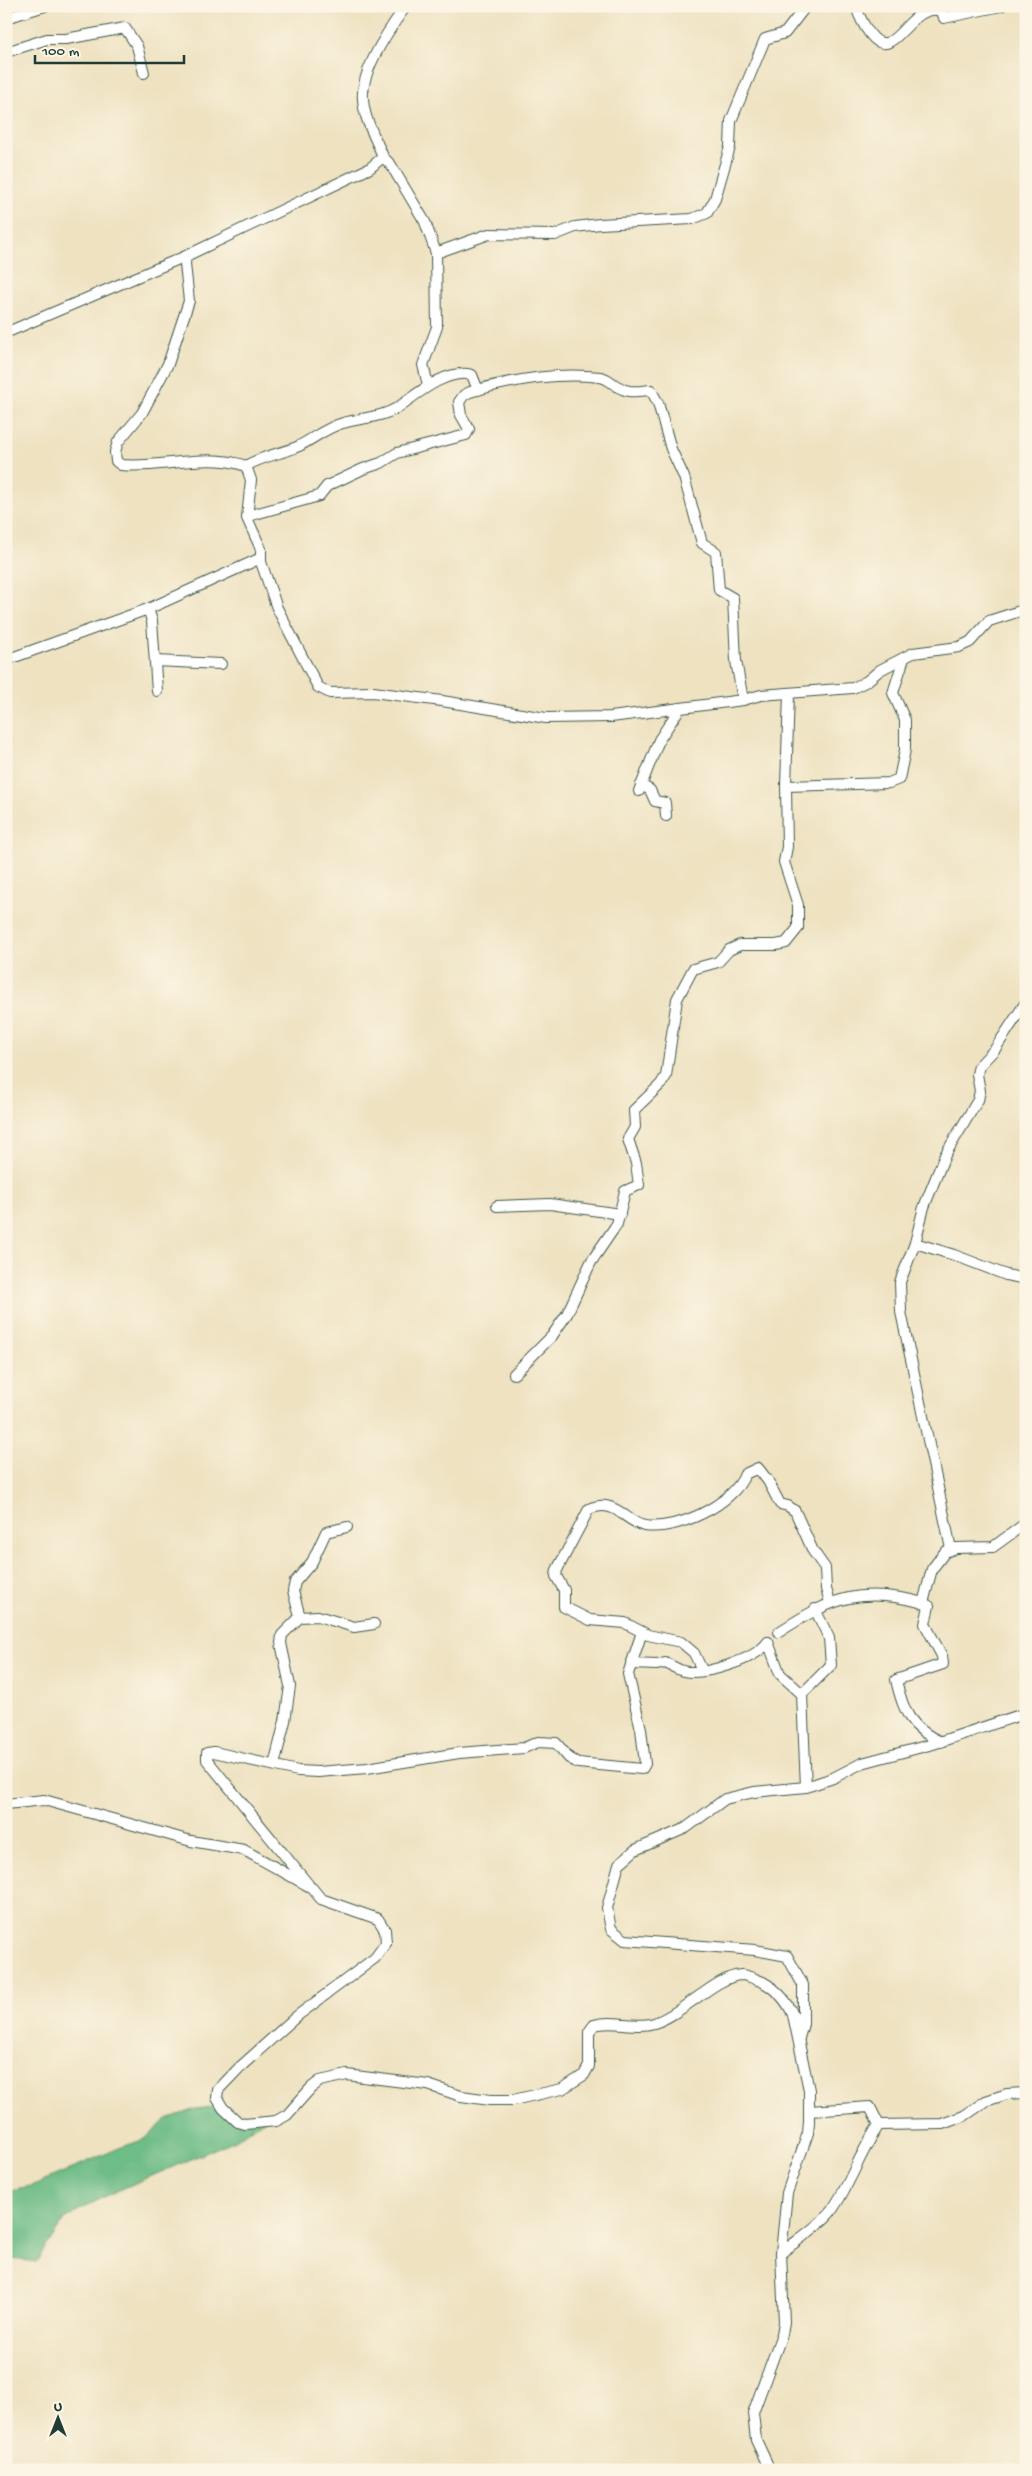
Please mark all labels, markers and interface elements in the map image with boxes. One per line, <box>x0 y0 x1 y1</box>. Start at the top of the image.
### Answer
scale bar <box>35 32 184 64</box>
text: 100 m <box>41 43 80 61</box>
north arrow <box>32 2394 82 2444</box>
text: U <box>54 2399 62 2416</box>

